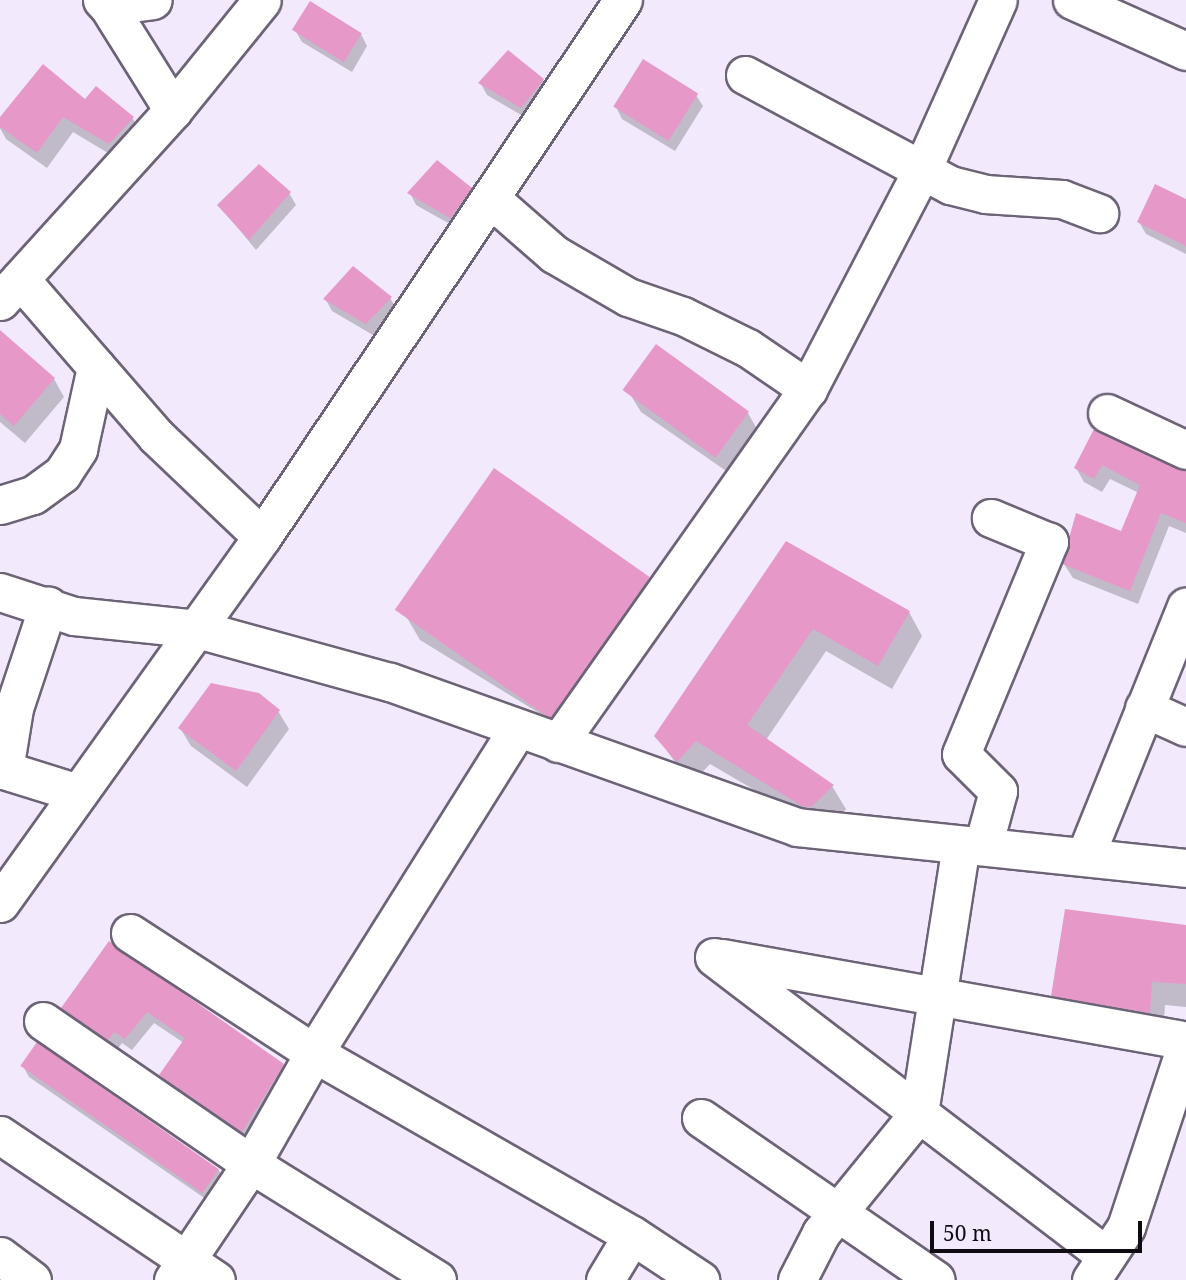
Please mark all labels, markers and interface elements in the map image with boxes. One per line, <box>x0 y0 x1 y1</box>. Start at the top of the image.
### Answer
scale bar <box>934 1206 1146 1250</box>
text: 50 m <box>943 1219 992 1247</box>

